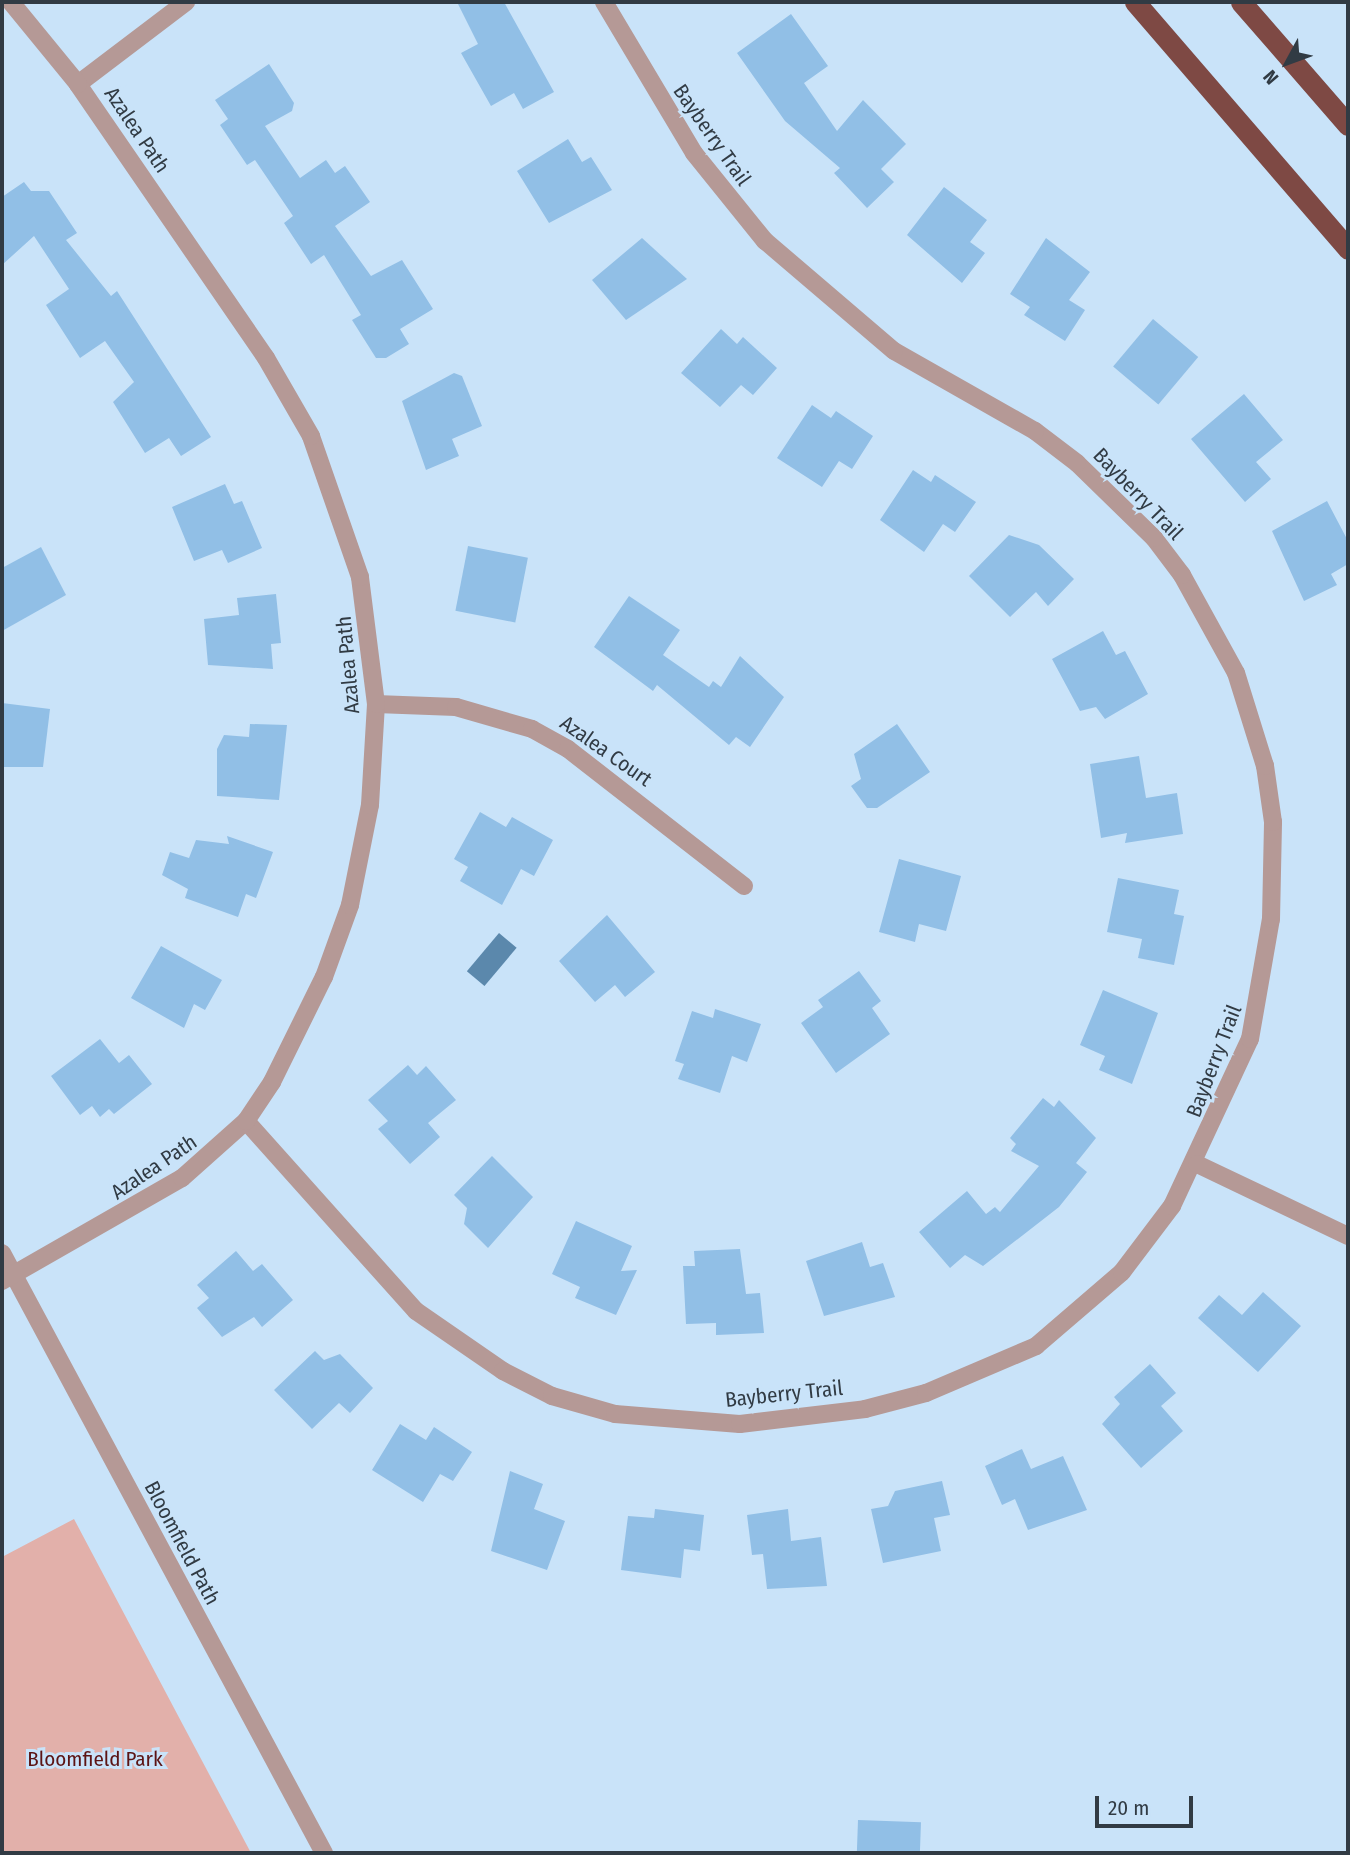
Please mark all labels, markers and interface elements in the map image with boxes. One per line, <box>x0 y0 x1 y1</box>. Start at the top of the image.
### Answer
north arrow <box>1252 28 1322 98</box>
text: N <box>1258 65 1283 89</box>
street label: Bayberry Trail <box>668 79 756 191</box>
street label: Azalea Path <box>99 82 175 178</box>
street label: Bayberry Trail <box>1088 443 1188 545</box>
street label: Azalea Path <box>331 615 365 715</box>
street label: Azalea Court <box>555 710 657 792</box>
street label: Bayberry Trail <box>1181 1001 1247 1121</box>
street label: Azalea Path <box>106 1129 202 1205</box>
street label: Bayberry Trail <box>724 1375 844 1413</box>
street label: Bloomfield Path <box>139 1477 225 1609</box>
park label: Bloomfield Park <box>27 1746 163 1772</box>
scale bar <box>1098 1782 1196 1826</box>
text: 20 m <box>1108 1795 1149 1821</box>

